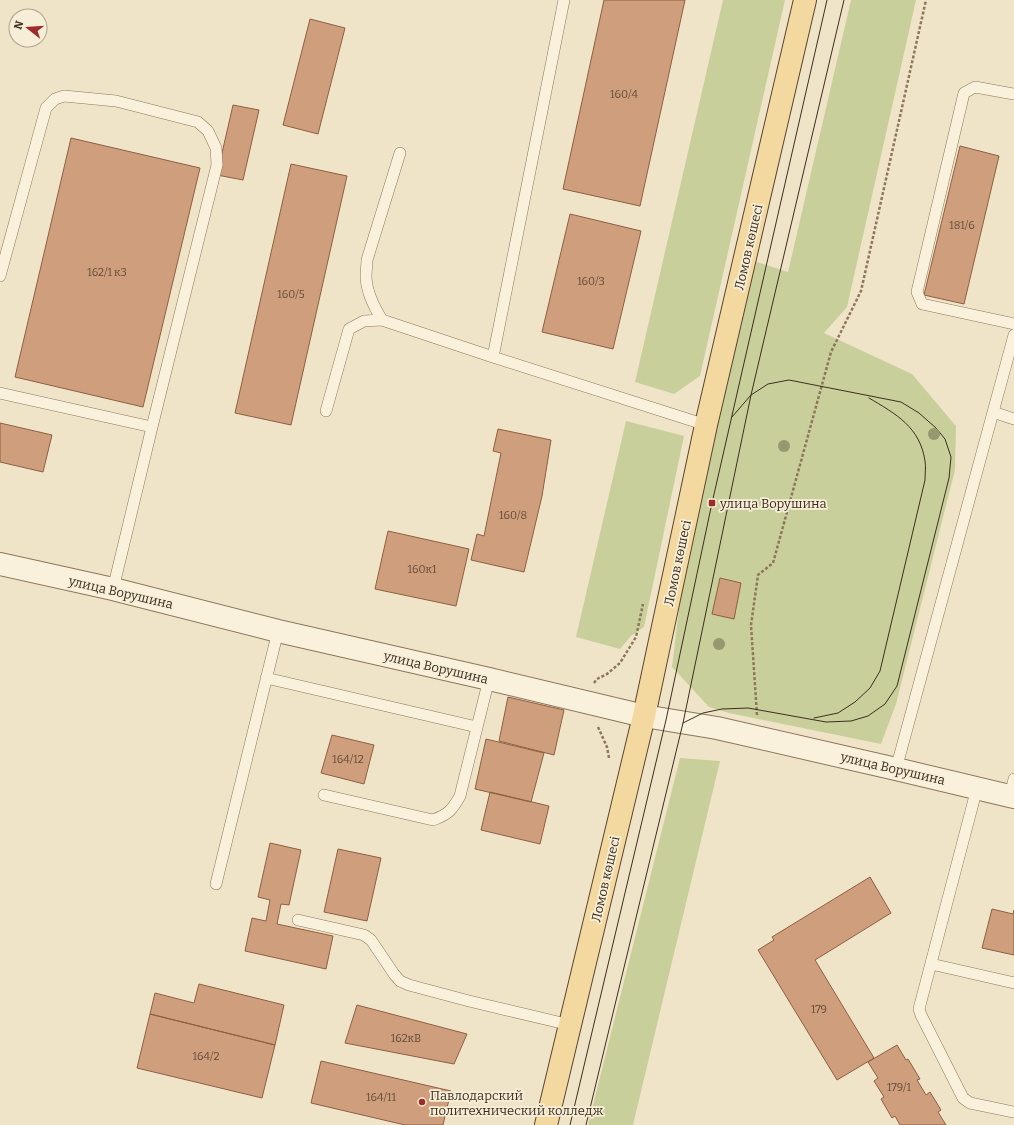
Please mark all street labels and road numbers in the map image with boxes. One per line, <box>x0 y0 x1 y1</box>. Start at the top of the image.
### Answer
street label: Ломов көшесі <box>731 203 766 291</box>
street label: Ломов көшесі <box>661 519 694 607</box>
street label: улица Ворушина <box>66 573 175 612</box>
street label: улица Ворушина <box>381 648 490 687</box>
street label: улица Ворушина <box>838 749 947 788</box>
street label: Ломов көшесі <box>588 835 623 923</box>

